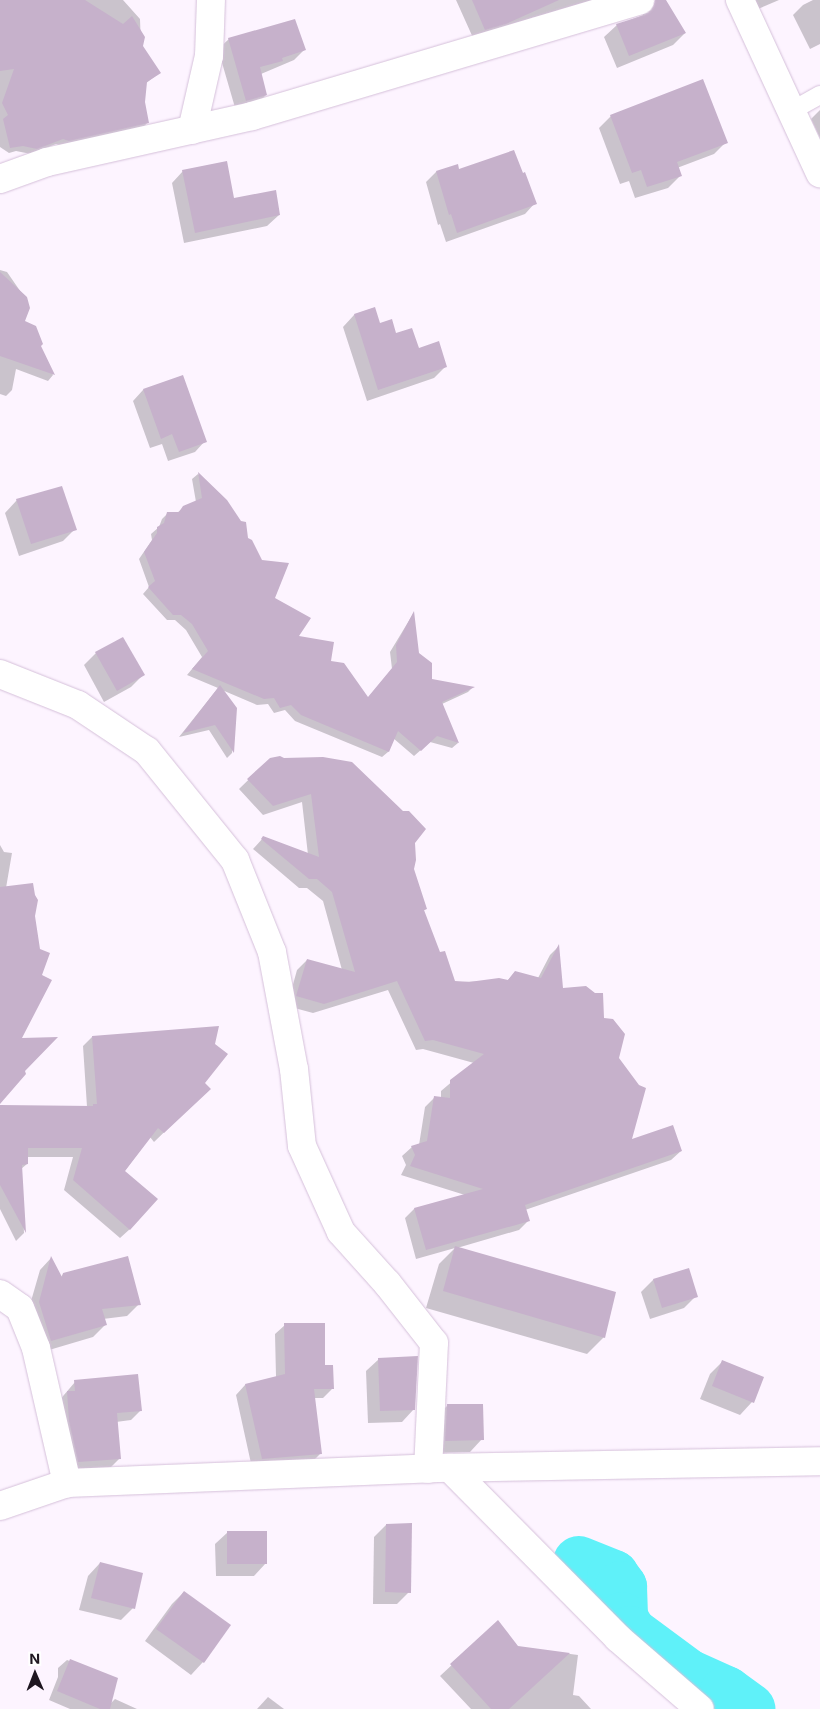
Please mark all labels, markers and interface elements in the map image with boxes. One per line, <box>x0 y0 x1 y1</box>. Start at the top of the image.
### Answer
north arrow <box>10 1649 60 1699</box>
text: N <box>29 1650 40 1667</box>

